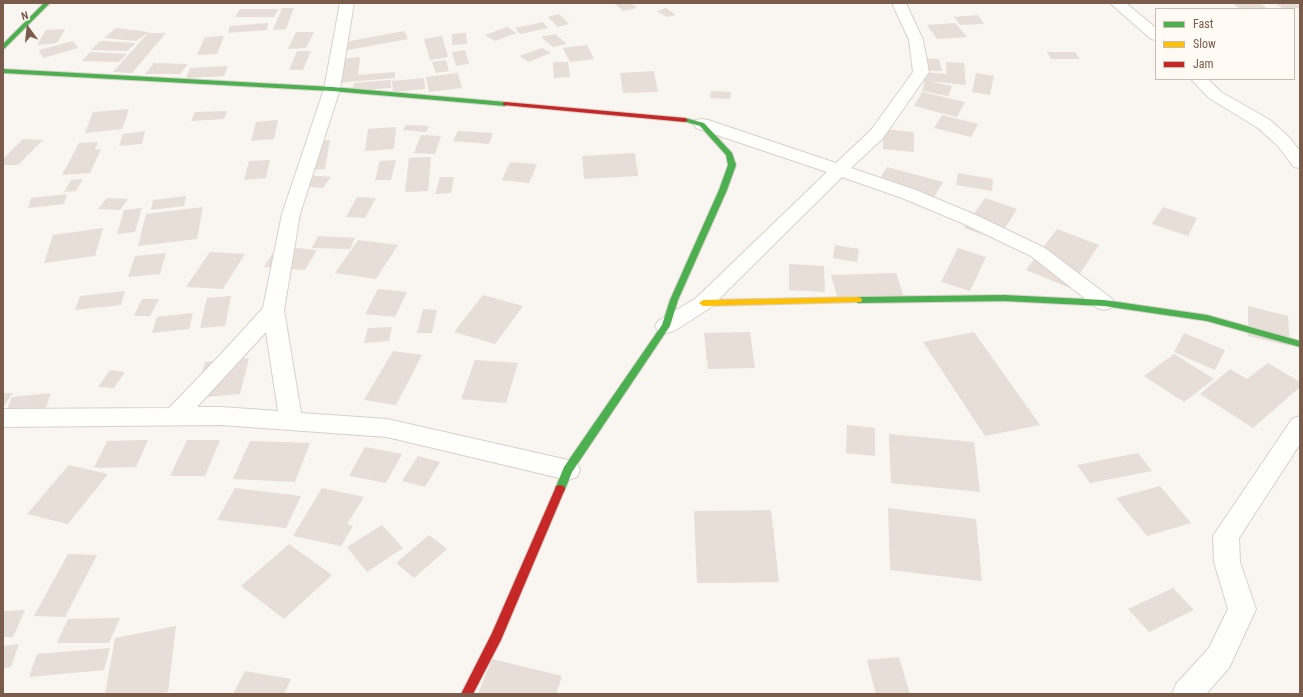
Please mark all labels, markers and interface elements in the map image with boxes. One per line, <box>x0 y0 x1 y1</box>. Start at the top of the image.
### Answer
north arrow <box>8 8 48 48</box>
legend <box>1155 8 1295 80</box>
text: N <box>20 9 30 23</box>
text: Fast <box>1193 17 1213 31</box>
text: Slow <box>1193 37 1216 51</box>
text: Jam <box>1193 57 1214 71</box>

